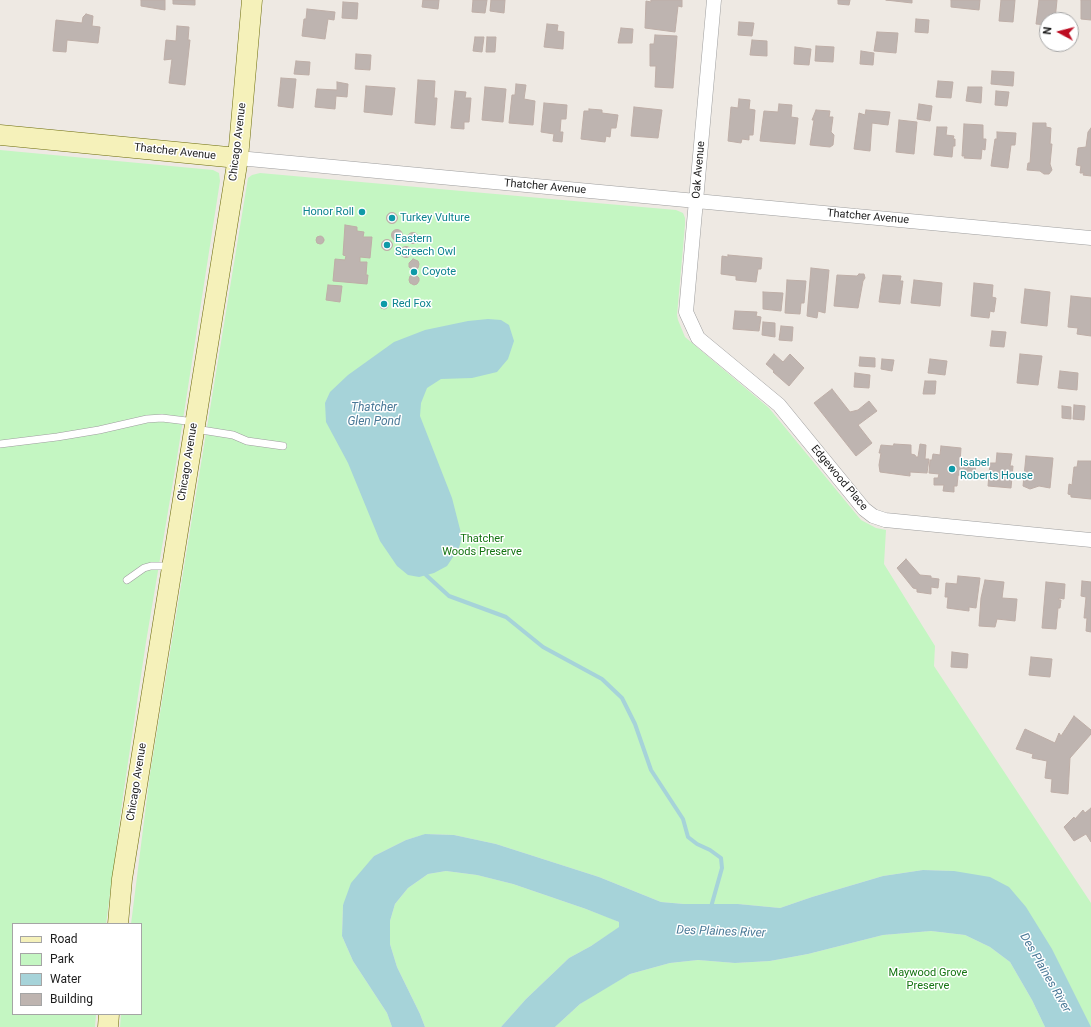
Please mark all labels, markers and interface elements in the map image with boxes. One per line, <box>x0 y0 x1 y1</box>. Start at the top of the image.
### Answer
north arrow <box>1039 12 1079 52</box>
text: N <box>1041 26 1055 35</box>
street label: Chicago Avenue <box>227 102 249 182</box>
street label: Thatcher Avenue <box>133 141 217 163</box>
street label: Oak Avenue <box>690 141 708 199</box>
street label: Thatcher Avenue <box>503 177 587 197</box>
place label: Honor Roll <box>303 205 354 219</box>
marker: Honor Roll <box>357 207 367 217</box>
street label: Thatcher Avenue <box>826 207 910 227</box>
place label: Turkey Vulture <box>400 211 470 225</box>
marker: Turkey Vulture <box>387 213 397 223</box>
place label: Eastern Screech Owl <box>395 232 456 258</box>
marker: Eastern Screech Owl <box>382 240 392 250</box>
place label: Coyote <box>422 265 456 279</box>
marker: Coyote <box>409 267 419 277</box>
place label: Red Fox <box>392 297 431 311</box>
marker: Red Fox <box>379 299 389 309</box>
water label: Thatcher Glen Pond <box>347 401 401 429</box>
street label: Chicago Avenue <box>175 422 201 502</box>
street label: Edgewood Place <box>808 443 870 513</box>
place label: Isabel Roberts House <box>960 456 1033 482</box>
marker: Isabel Roberts House <box>947 464 957 474</box>
park label: Thatcher Woods Preserve <box>442 532 522 558</box>
street label: Chicago Avenue <box>124 742 150 822</box>
legend <box>12 923 142 1015</box>
water label: Des Plaines River <box>676 923 766 941</box>
water label: Des Plaines River <box>1016 931 1074 1015</box>
text: Road <box>50 932 78 946</box>
text: Park <box>50 952 74 966</box>
park label: Maywood Grove Preserve <box>889 966 967 992</box>
text: Water <box>50 972 81 986</box>
text: Building <box>50 992 93 1006</box>

